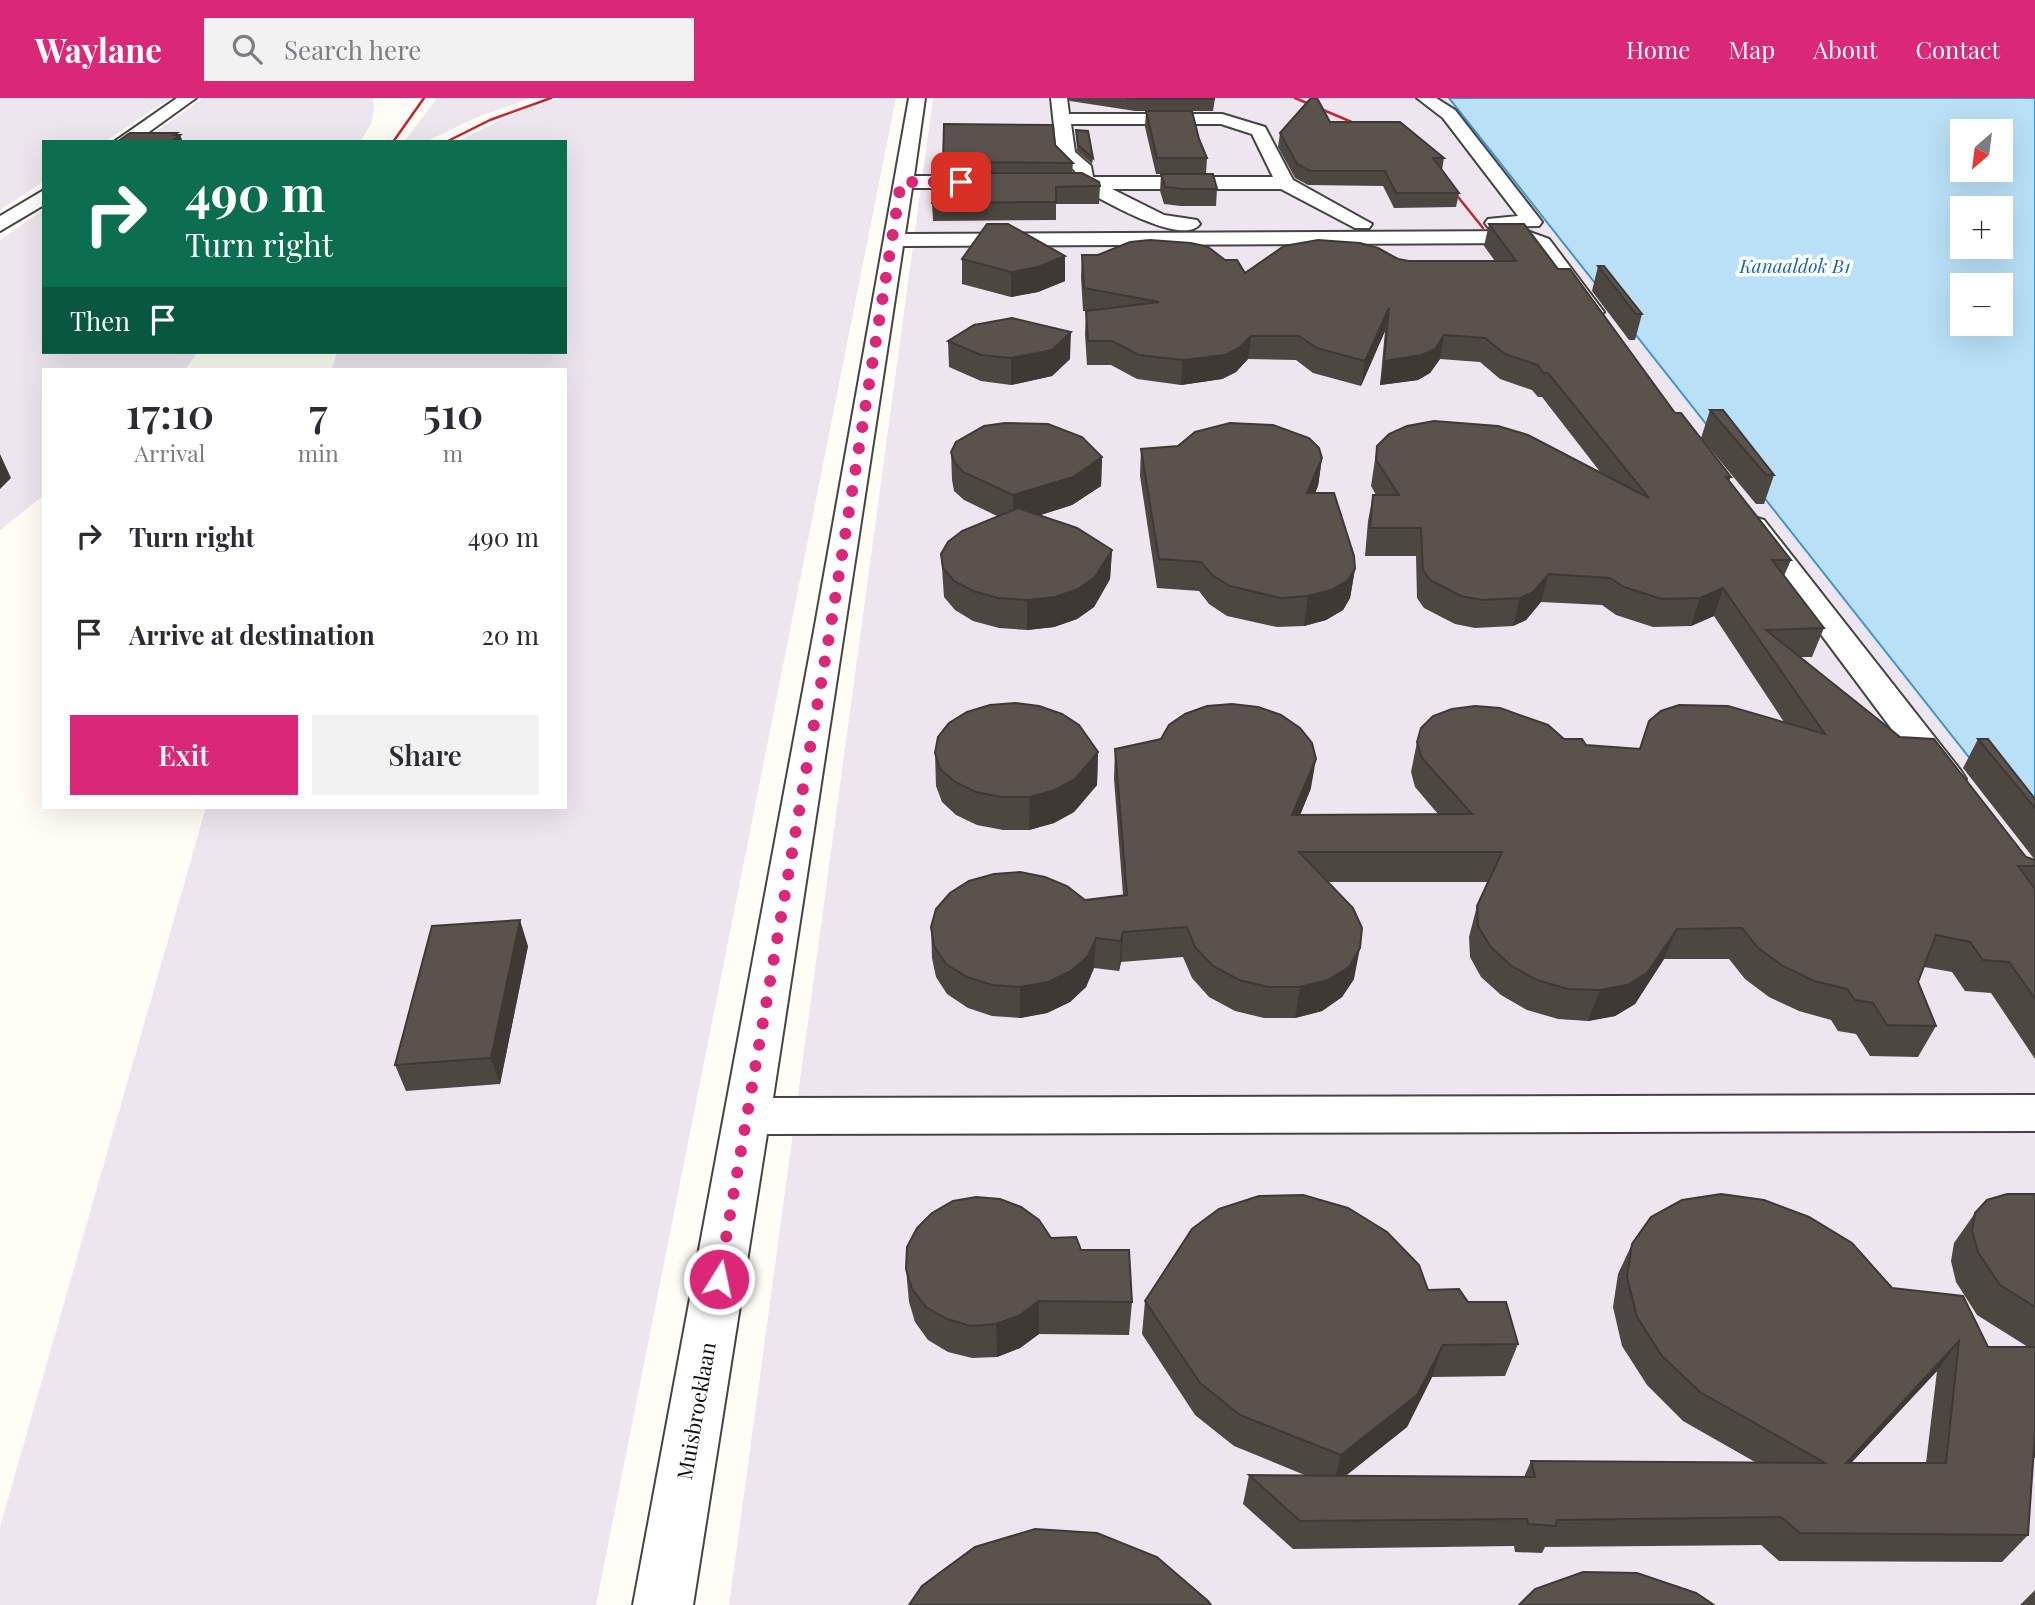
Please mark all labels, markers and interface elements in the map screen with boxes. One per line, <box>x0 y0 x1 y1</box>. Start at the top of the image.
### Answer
search box <box>204 18 694 81</box>
text: Waylane <box>35 27 162 71</box>
icon: search <box>228 30 266 68</box>
text: Search here <box>284 32 421 67</box>
text: Home <box>1626 33 1690 65</box>
text: Map <box>1728 33 1775 65</box>
text: About <box>1813 33 1877 65</box>
text: Contact <box>1915 33 2000 65</box>
north arrow <box>1950 119 2012 182</box>
map controls <box>1950 119 2013 336</box>
pin <box>931 152 991 212</box>
text: 490 m <box>185 159 325 224</box>
icon: arrive <box>942 163 980 201</box>
icon: right <box>70 168 161 259</box>
button: + <box>1950 196 2013 259</box>
text: Turn right <box>185 222 333 265</box>
water label: Kanaaldok B1 <box>1738 252 1851 278</box>
button: − <box>1950 273 2013 336</box>
icon: arrive <box>144 301 182 339</box>
text: Then <box>70 303 130 338</box>
text: 17:10 <box>126 384 214 440</box>
text: 7 <box>309 384 327 440</box>
text: 510 <box>422 384 483 440</box>
text: Arrival <box>134 437 205 468</box>
text: min <box>298 437 339 468</box>
text: m <box>443 437 463 468</box>
icon: right <box>70 517 108 555</box>
text: Turn right <box>129 519 255 554</box>
text: 490 m <box>468 519 539 554</box>
icon: arrive <box>70 615 108 653</box>
text: Arrive at destination <box>129 617 375 652</box>
text: 20 m <box>481 617 539 652</box>
button: Exit <box>70 715 298 795</box>
button: Share <box>312 715 539 795</box>
position arrow <box>682 1242 756 1316</box>
street label: Muisbroeklaan <box>669 1339 721 1482</box>

